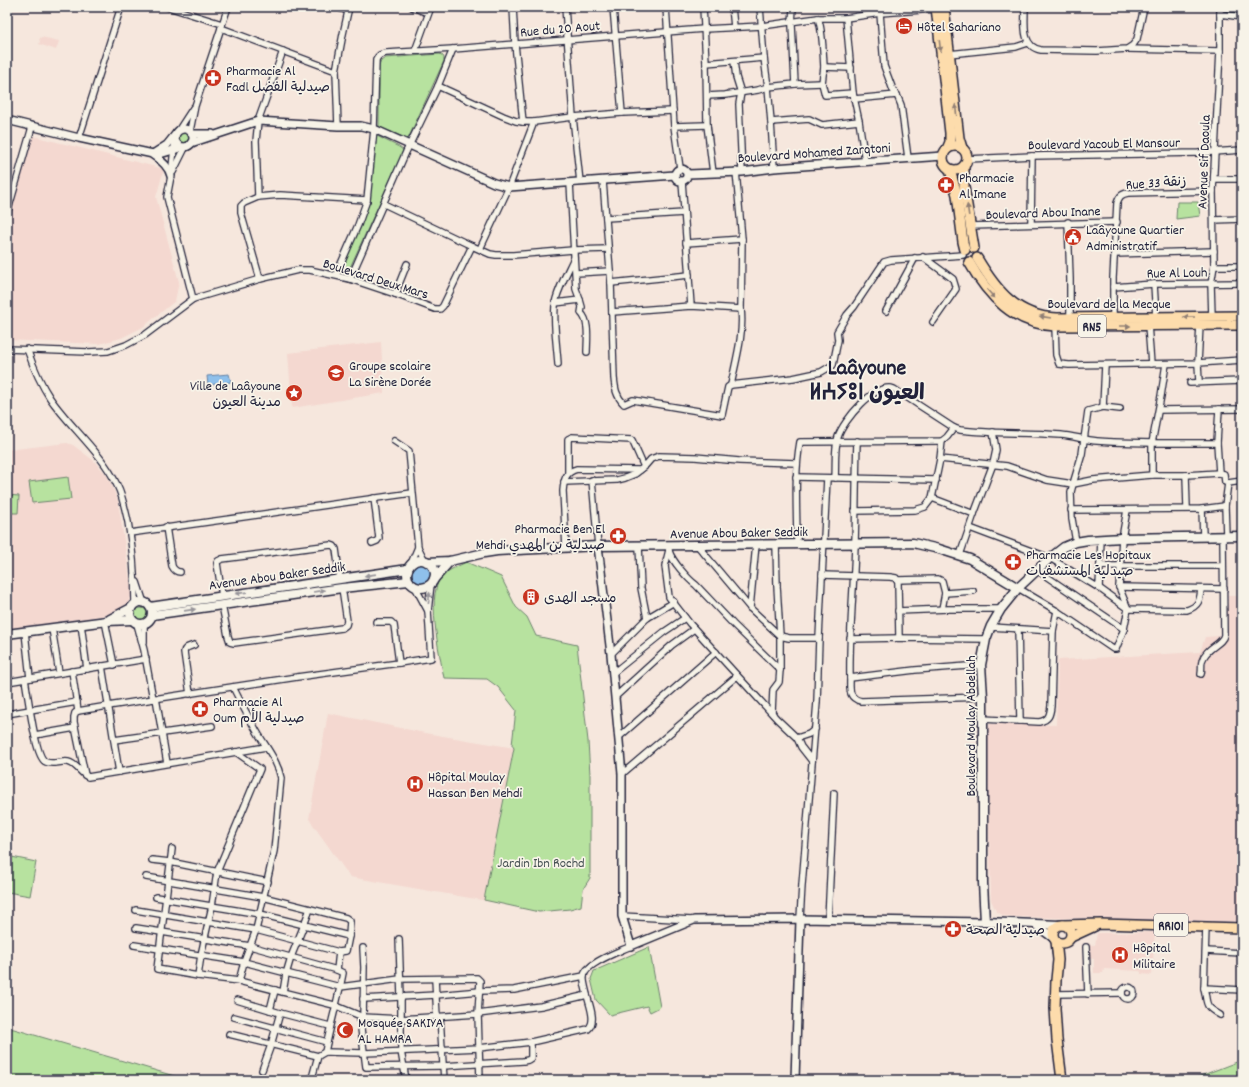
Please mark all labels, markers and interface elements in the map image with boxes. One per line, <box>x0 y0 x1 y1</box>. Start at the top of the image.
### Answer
hotel icon: Hôtel Sahariano <box>894 16 914 36</box>
street label: Rue du 20 Aout <box>519 17 601 43</box>
place label: Hôtel Sahariano <box>917 18 1001 38</box>
one-way arrow <box>937 40 943 52</box>
place label: Pharmacie Al Fadl صيدلية الفضل <box>226 62 330 98</box>
pharmacy icon: Pharmacie Al Fadl صيدلية الفضل <box>203 68 223 88</box>
one-way arrow <box>953 104 959 116</box>
street label: Avenue Sif Daoula <box>1193 114 1217 210</box>
street label: Boulevard Yacoub El Mansour <box>1028 134 1181 156</box>
street label: Boulevard Mohamed Zarqtoni <box>737 139 892 169</box>
place label: Pharmacie Al Imane <box>959 169 1014 205</box>
street label: Rue 33 زنقة <box>1125 172 1187 196</box>
pharmacy icon: Pharmacie Al Imane <box>936 175 956 195</box>
street label: Boulevard Abou Inane <box>985 202 1101 226</box>
one-way arrow <box>965 204 971 216</box>
place label: Laâyoune Quartier Administratif <box>1086 221 1185 257</box>
public building icon: Laâyoune Quartier Administratif <box>1063 227 1083 247</box>
street label: Boulevard Deux Mars <box>320 254 431 306</box>
street label: Rue Al Louh <box>1146 263 1208 285</box>
one-way arrow <box>986 289 995 298</box>
street label: Boulevard de la Mecque <box>1047 295 1171 315</box>
one-way arrow <box>1039 314 1051 320</box>
one-way arrow <box>1182 314 1195 320</box>
road number: RN5 <box>1078 315 1106 337</box>
one-way arrow <box>1119 323 1132 329</box>
district label: Laâyoune ⵍⵄⵢⵓⵏ العيون <box>809 354 925 410</box>
place label: Groupe scolaire La Sirène Dorée <box>349 357 431 393</box>
school or university icon: Groupe scolaire La Sirène Dorée <box>326 363 346 383</box>
place label: Ville de Laâyoune مدينة العيون <box>190 377 281 413</box>
place icon: Ville de Laâyoune مدينة العيون <box>284 383 304 403</box>
place label: Pharmacie Ben El Mehdi صيدلية بن المهدي <box>476 520 606 556</box>
street label: Avenue Abou Baker Seddik <box>670 523 808 545</box>
pharmacy icon: Pharmacie Ben El Mehdi صيدلية بن المهدي <box>608 526 628 546</box>
place label: Pharmacie Les Hopitaux صيدلية المستشفيات <box>1026 546 1151 582</box>
pharmacy icon: Pharmacie Les Hopitaux صيدلية المستشفيات <box>1003 552 1023 572</box>
street label: Avenue Abou Baker Seddik <box>208 557 347 596</box>
one-way arrow <box>364 572 376 578</box>
building icon: مسجد الهدى <box>521 587 541 607</box>
one-way arrow <box>313 588 325 594</box>
place label: مسجد الهدى <box>544 589 616 609</box>
one-way arrow <box>235 590 247 596</box>
one-way arrow <box>426 592 433 604</box>
one-way arrow <box>184 607 197 613</box>
street label: Boulevard Moulay Abdellah <box>962 655 982 797</box>
place label: Pharmacie Al Oum صيدلية الأم <box>213 693 304 729</box>
pharmacy icon: Pharmacie Al Oum صيدلية الأم <box>190 699 210 719</box>
place label: Hôpital Moulay Hassan Ben Mehdi <box>428 768 523 804</box>
hospital icon: Hôpital Moulay Hassan Ben Mehdi <box>405 774 425 794</box>
park label: Jardin Ibn Rochd <box>497 854 585 874</box>
road number: RR101 <box>1154 914 1188 936</box>
pharmacy icon: صيدلية الصحة <box>943 919 963 939</box>
place label: صيدلية الصحة <box>966 921 1045 941</box>
place label: Hôpital Militaire <box>1133 939 1175 975</box>
hospital icon: Hôpital Militaire <box>1110 945 1130 965</box>
place label: Mosquée SAKIYA AL HAMRA <box>358 1014 444 1050</box>
mosque icon: Mosquée SAKIYA AL HAMRA <box>335 1020 355 1040</box>

